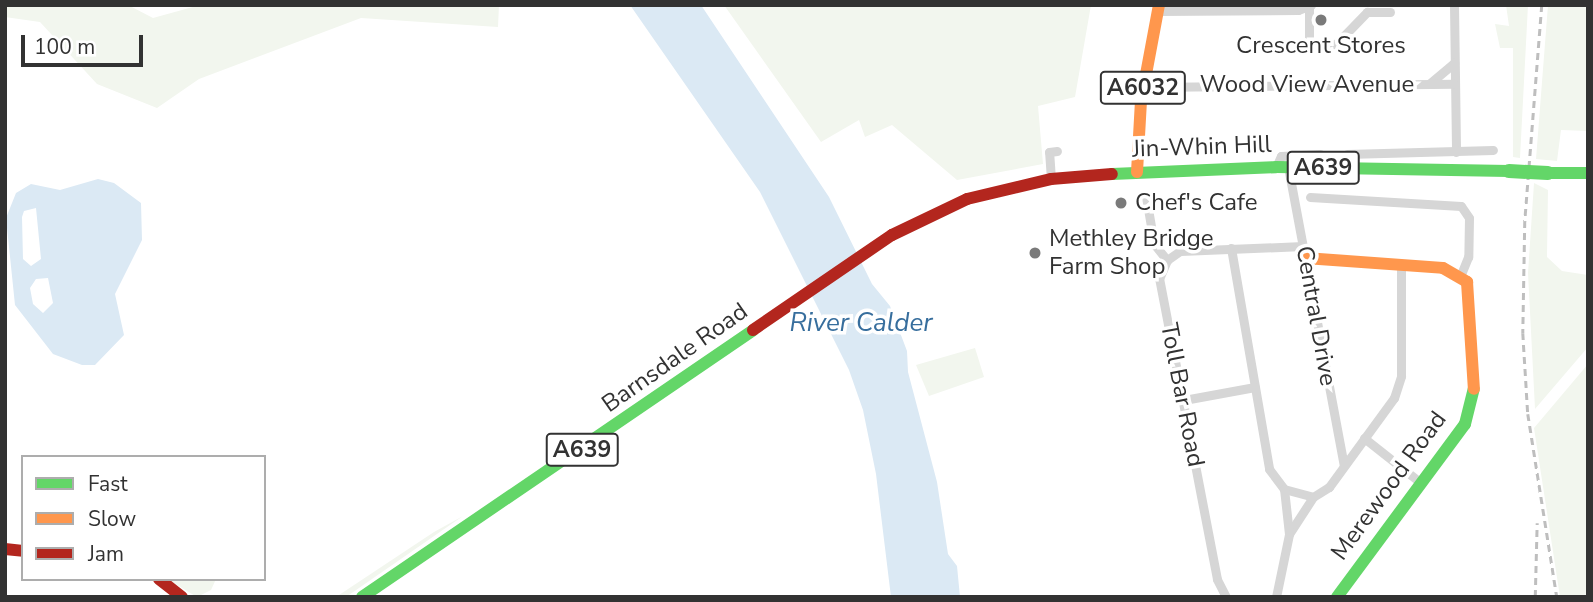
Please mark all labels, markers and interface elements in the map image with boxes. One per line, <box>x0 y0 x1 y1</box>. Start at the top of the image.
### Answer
marker: Crescent Stores <box>1313 12 1329 28</box>
scale bar <box>24 21 147 65</box>
place label: Crescent Stores <box>1236 32 1406 60</box>
text: 100 m <box>34 33 95 61</box>
road number: A6032 <box>1099 68 1187 108</box>
street label: Wood View Avenue <box>1200 71 1414 99</box>
street label: Jin-Whin Hill <box>1132 130 1272 164</box>
road number: A639 <box>1286 148 1360 188</box>
place label: Chef's Cafe <box>1135 189 1257 217</box>
marker: Chef's Cafe <box>1113 195 1129 211</box>
place label: Methley Bridge Farm Shop <box>1049 225 1214 281</box>
street label: Central Drive <box>1290 244 1342 388</box>
marker: Methley Bridge Farm Shop <box>1027 245 1043 261</box>
street label: Barnsdale Road <box>597 297 753 419</box>
water label: River Calder <box>789 307 933 339</box>
street label: Toll Bar Road <box>1154 321 1210 469</box>
street label: Merewood Road <box>1325 406 1453 566</box>
road number: A639 <box>545 431 619 470</box>
legend <box>21 455 266 581</box>
text: Fast <box>88 470 128 498</box>
text: Slow <box>88 505 136 533</box>
text: Jam <box>88 540 124 568</box>

